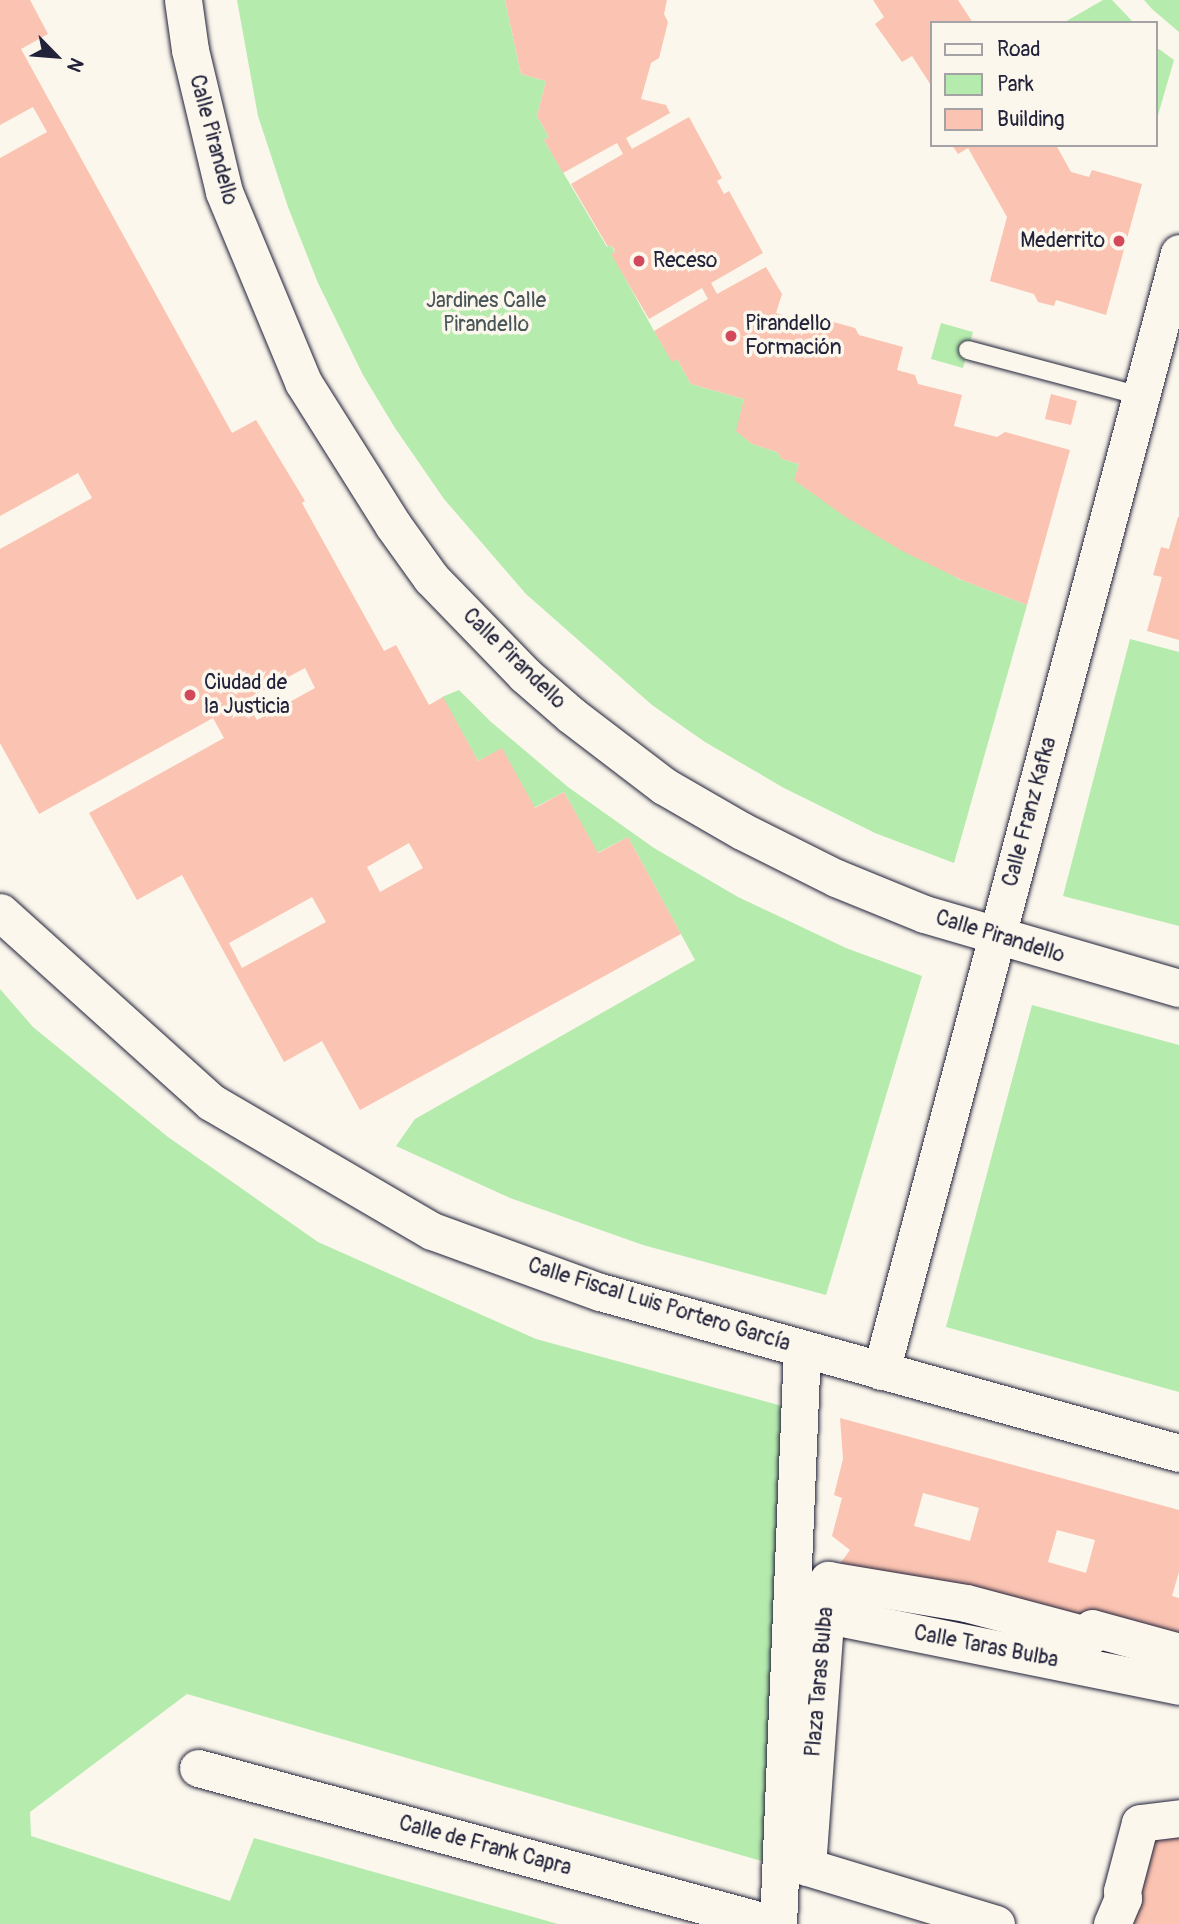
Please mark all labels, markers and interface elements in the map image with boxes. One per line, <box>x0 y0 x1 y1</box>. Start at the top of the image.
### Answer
north arrow <box>21 21 91 91</box>
legend <box>930 21 1158 147</box>
text: Road <box>997 36 1041 63</box>
text: N <box>61 54 89 76</box>
text: Park <box>997 71 1034 98</box>
street label: Calle Pirandello <box>184 72 242 208</box>
text: Building <box>997 106 1064 133</box>
place label: Mederrito <box>1020 228 1105 254</box>
marker: Mederrito <box>1111 233 1127 249</box>
place label: Receso <box>653 248 717 274</box>
marker: Receso <box>631 253 647 269</box>
park label: Jardines Calle Pirandello <box>426 288 546 338</box>
place label: Pirandello Formación <box>745 311 842 361</box>
marker: Pirandello Formación <box>723 328 739 344</box>
street label: Calle Pirandello <box>457 604 571 714</box>
place label: Ciudad de la Justicia <box>204 670 290 720</box>
marker: Ciudad de la Justicia <box>182 687 198 703</box>
street label: Calle Franz Kafka <box>998 734 1062 890</box>
street label: Calle Pirandello <box>932 905 1068 969</box>
street label: Calle Fiscal Luis Portero García <box>525 1253 793 1357</box>
street label: Plaza Taras Bulba <box>801 1606 839 1758</box>
street label: Calle Taras Bulba <box>912 1621 1060 1673</box>
street label: Calle de Frank Capra <box>396 1811 574 1881</box>

